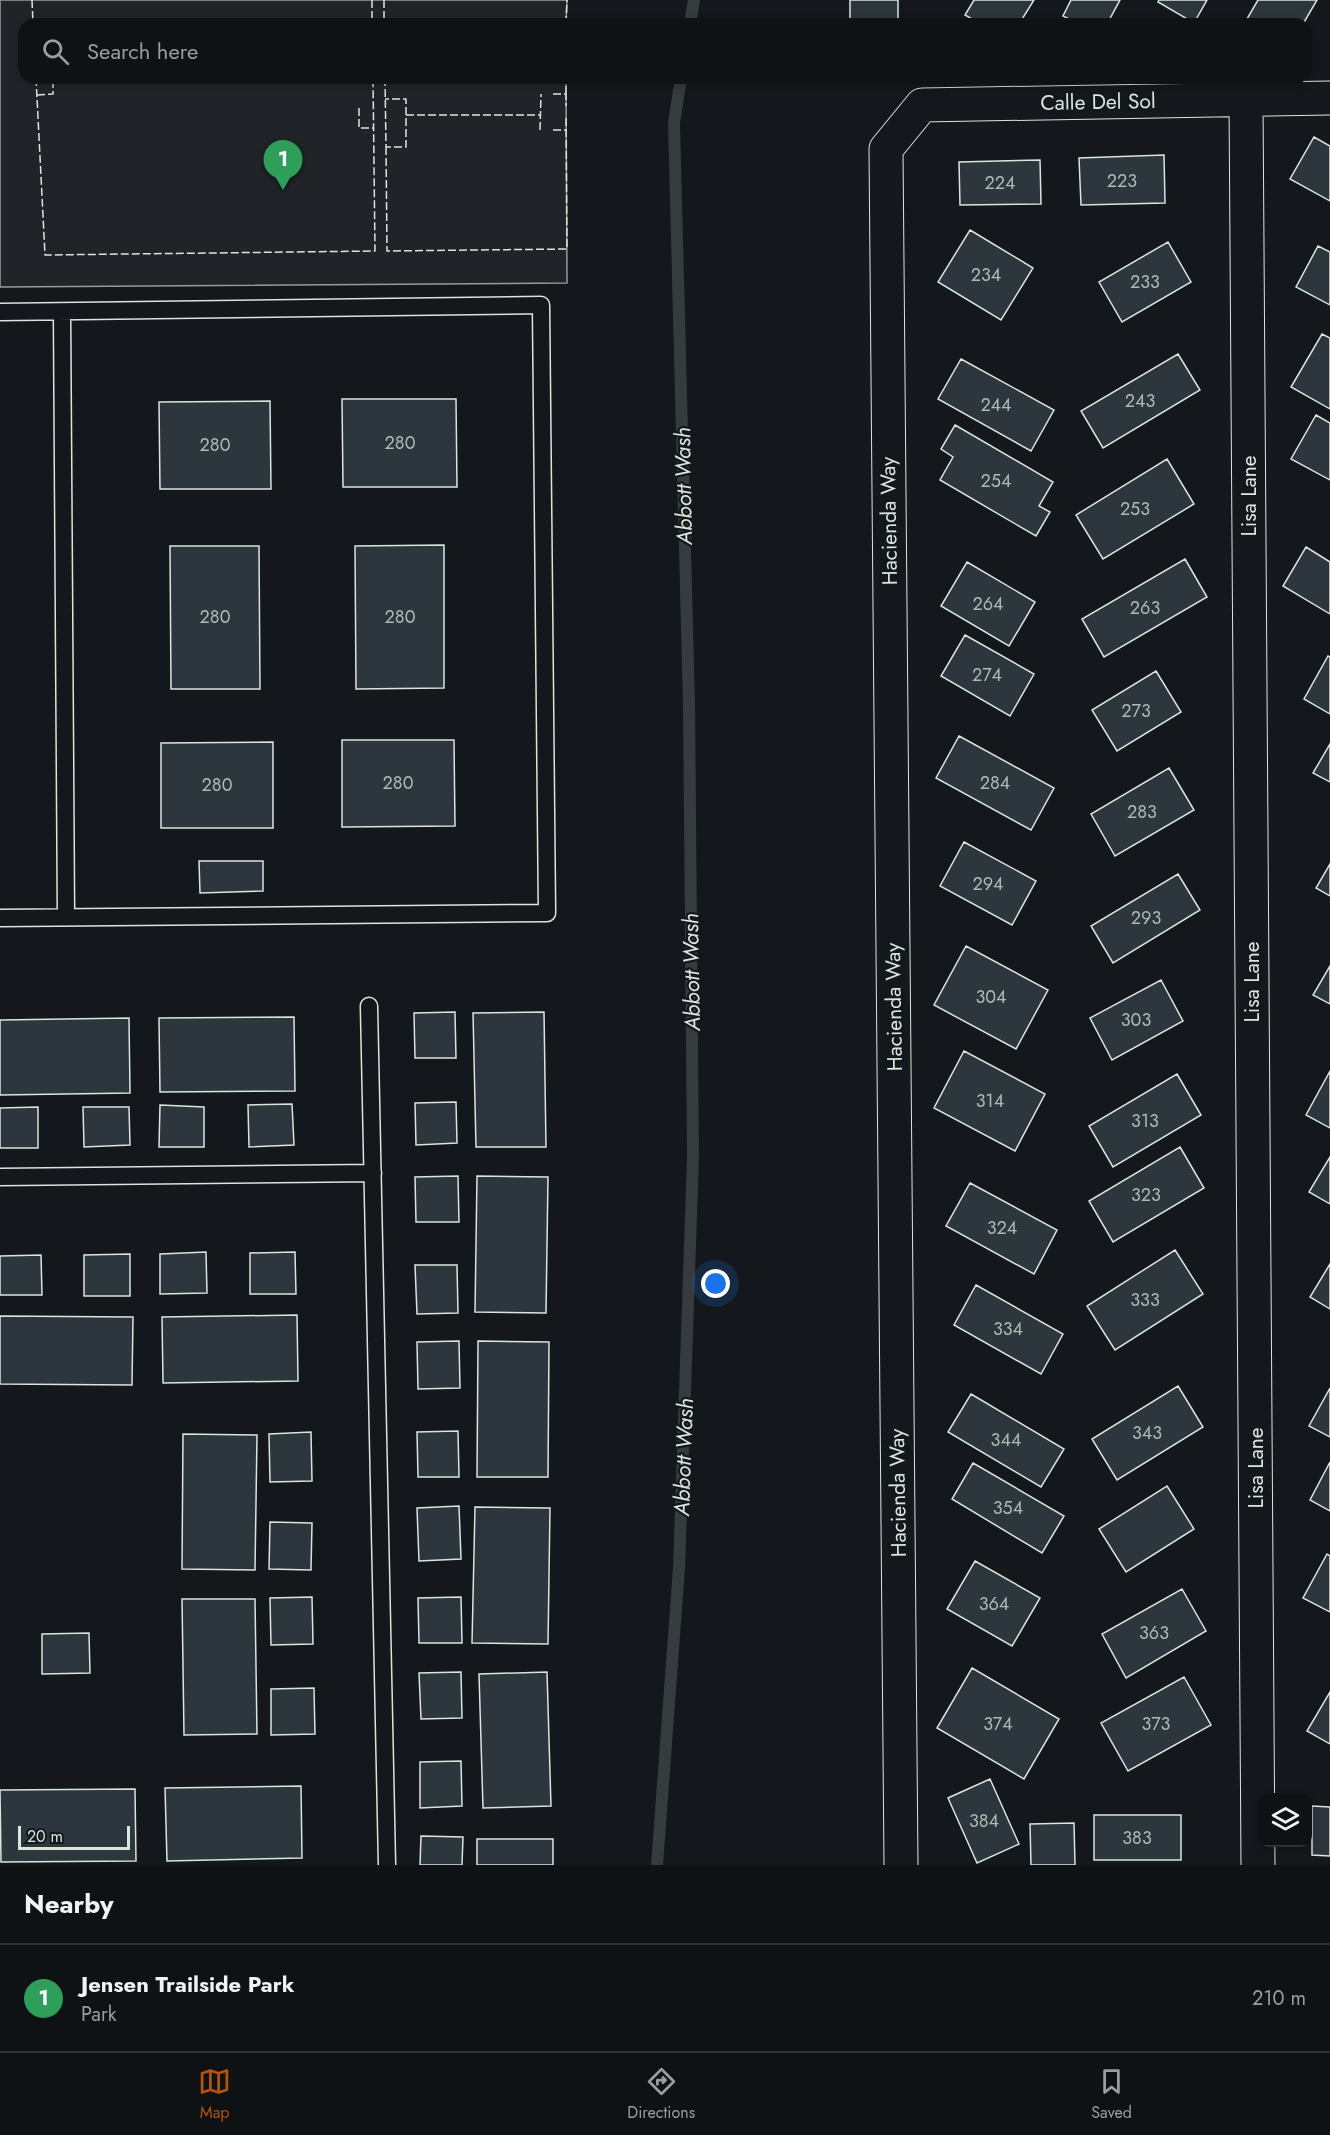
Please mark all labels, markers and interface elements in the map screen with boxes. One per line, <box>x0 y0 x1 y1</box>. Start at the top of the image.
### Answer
search box <box>18 18 1312 84</box>
icon: search <box>39 35 72 68</box>
text: Search here <box>87 35 198 67</box>
street label: Calle Del Sol <box>1040 86 1156 118</box>
pin: 1 <box>264 140 302 190</box>
house number: 223 <box>1107 168 1137 194</box>
house number: 224 <box>985 170 1015 196</box>
house number: 234 <box>971 262 1001 288</box>
house number: 233 <box>1130 269 1160 295</box>
house number: 243 <box>1125 388 1155 414</box>
house number: 244 <box>980 392 1012 418</box>
water label: Abbott Wash <box>666 427 700 546</box>
house number: 280 <box>385 430 416 456</box>
house number: 280 <box>200 432 231 458</box>
street label: Lisa Lane <box>1234 455 1264 537</box>
street label: Hacienda Way <box>873 456 905 586</box>
house number: 254 <box>981 468 1011 494</box>
house number: 253 <box>1120 496 1150 522</box>
house number: 264 <box>972 591 1004 617</box>
house number: 263 <box>1130 595 1160 621</box>
house number: 280 <box>200 604 231 630</box>
house number: 280 <box>385 604 416 630</box>
house number: 274 <box>972 662 1002 688</box>
house number: 273 <box>1121 698 1151 724</box>
house number: 280 <box>383 770 414 796</box>
house number: 284 <box>980 770 1010 796</box>
house number: 280 <box>202 772 233 798</box>
house number: 283 <box>1127 799 1157 825</box>
house number: 294 <box>972 871 1004 897</box>
house number: 293 <box>1131 905 1161 931</box>
water label: Abbott Wash <box>674 913 708 1032</box>
street label: Lisa Lane <box>1237 941 1267 1023</box>
street label: Hacienda Way <box>878 942 910 1072</box>
house number: 304 <box>975 984 1007 1010</box>
house number: 303 <box>1121 1007 1151 1033</box>
house number: 314 <box>976 1088 1004 1114</box>
house number: 313 <box>1131 1108 1159 1134</box>
house number: 323 <box>1131 1182 1161 1208</box>
house number: 324 <box>987 1215 1017 1241</box>
your location <box>701 1269 730 1298</box>
house number: 333 <box>1130 1287 1160 1313</box>
house number: 334 <box>993 1316 1023 1342</box>
water label: Abbott Wash <box>665 1398 701 1517</box>
house number: 343 <box>1132 1420 1162 1446</box>
house number: 344 <box>991 1427 1021 1453</box>
street label: Lisa Lane <box>1241 1427 1271 1509</box>
street label: Hacienda Way <box>882 1428 914 1558</box>
house number: 354 <box>993 1495 1023 1521</box>
house number: 364 <box>979 1591 1009 1617</box>
house number: 363 <box>1139 1620 1169 1646</box>
house number: 374 <box>983 1711 1013 1737</box>
house number: 373 <box>1142 1711 1171 1737</box>
map controls <box>1258 1793 1312 1847</box>
button: layers <box>1258 1793 1312 1847</box>
house number: 384 <box>969 1808 999 1834</box>
scale bar <box>18 1823 130 1850</box>
text: 20 m <box>27 1825 63 1848</box>
house number: 383 <box>1122 1825 1152 1851</box>
text: Nearby <box>24 1885 113 1923</box>
text: Jensen Trailside Park <box>81 1968 294 2000</box>
text: 1 <box>38 1984 49 2013</box>
text: 210 m <box>1252 1984 1306 2013</box>
text: Park <box>81 2000 117 2029</box>
tab: Map <box>198 2065 231 2124</box>
tab: Directions <box>627 2065 695 2124</box>
tab: Saved <box>1091 2065 1132 2124</box>

